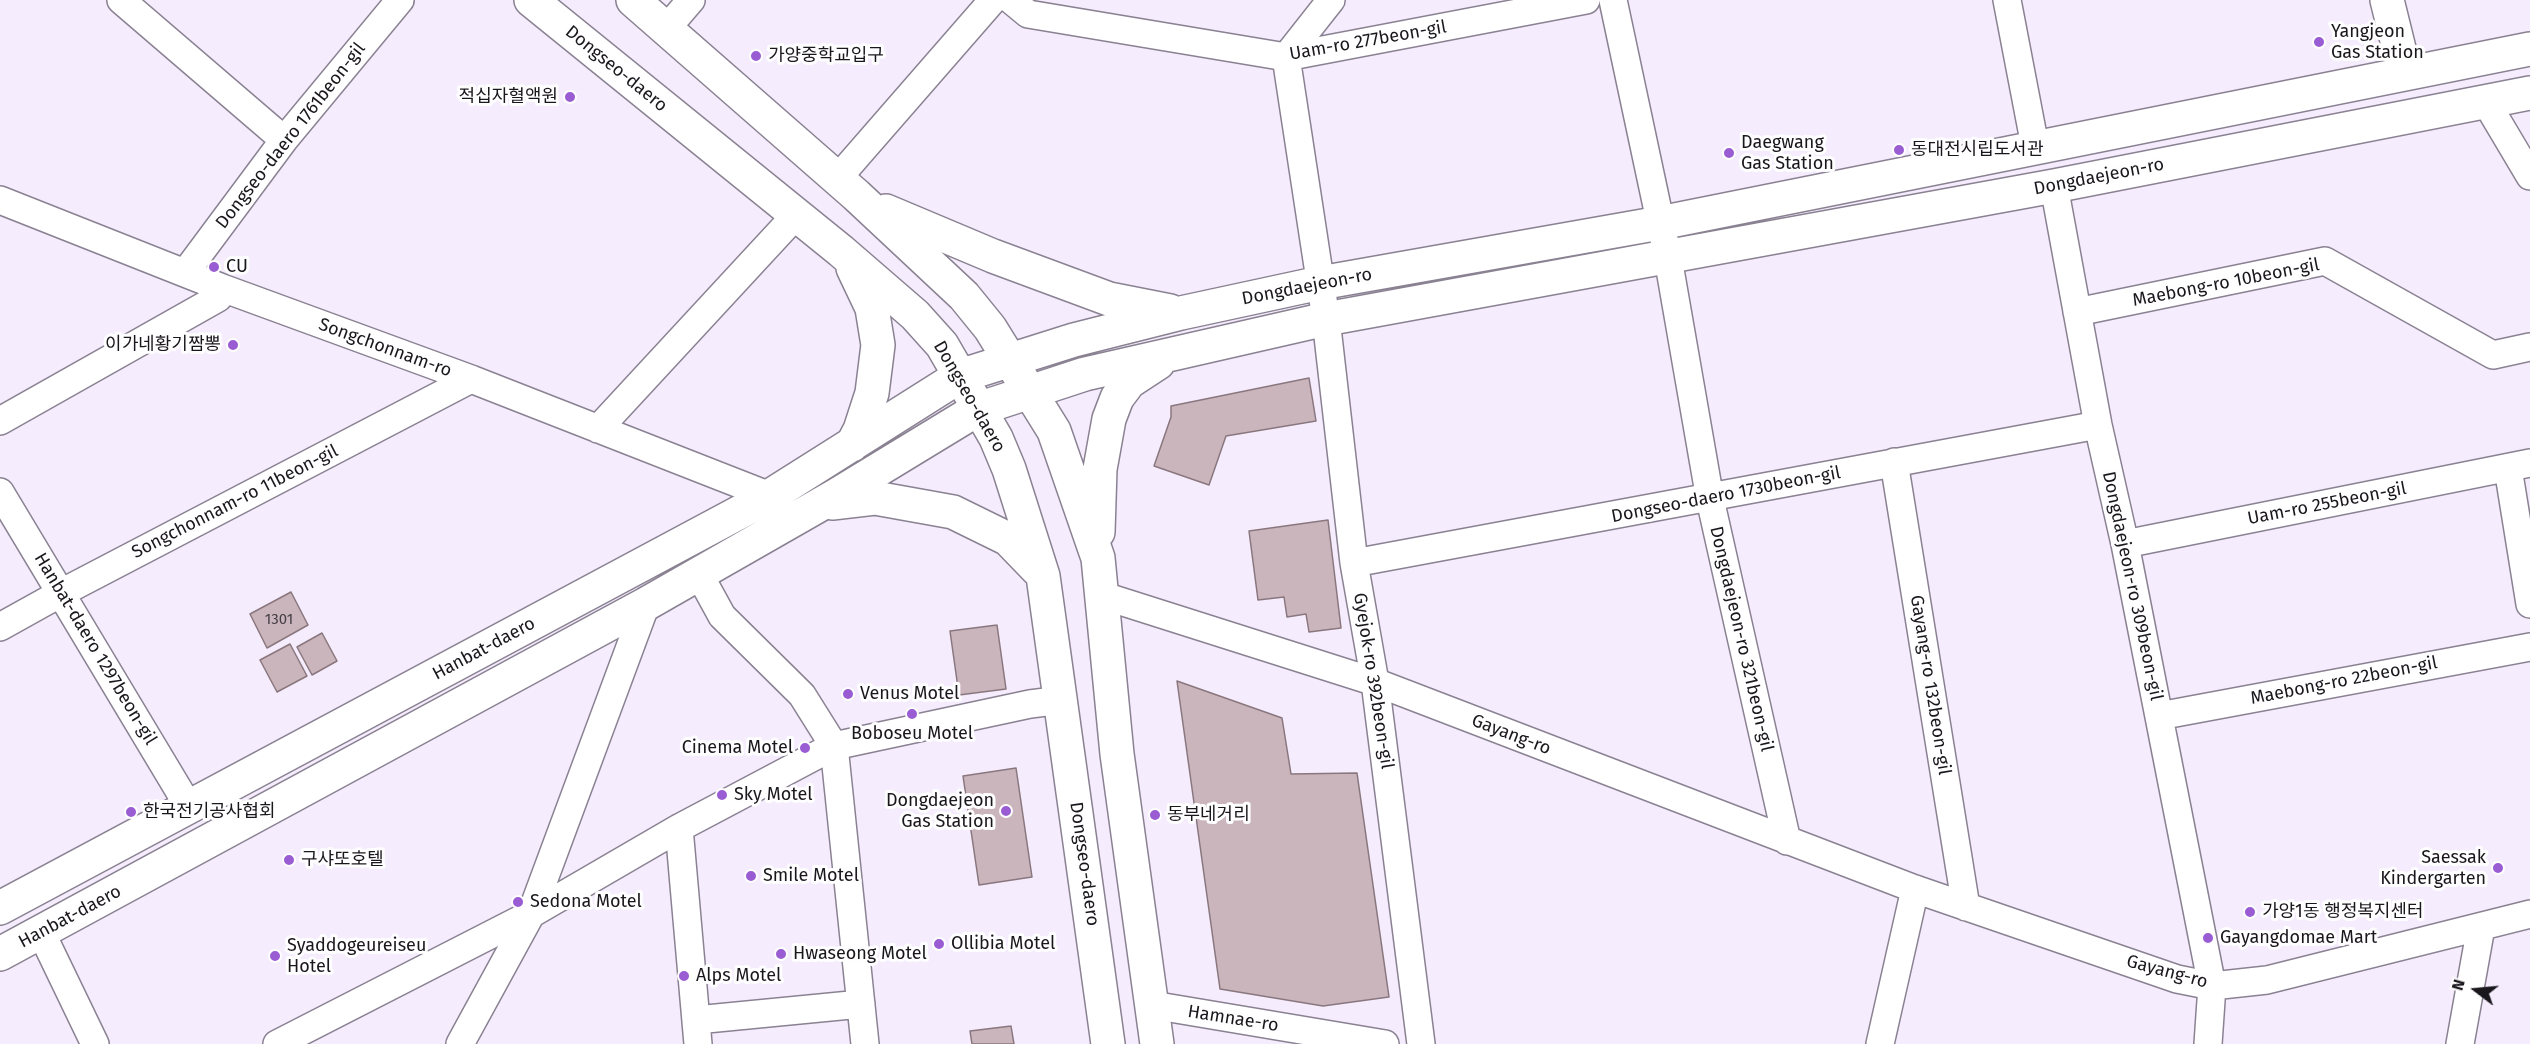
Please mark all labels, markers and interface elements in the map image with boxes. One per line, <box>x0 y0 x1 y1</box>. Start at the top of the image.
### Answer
street label: Uam-ro 277beon-gil <box>1288 17 1448 65</box>
street label: Dongseo-daero <box>561 21 671 117</box>
place label: Yangjeon Gas Station <box>2331 21 2424 63</box>
marker: Yangjeon Gas Station <box>2312 35 2326 49</box>
street label: Dongseo-daero 1761beon-gil <box>212 39 370 233</box>
place label: 가양중학교입구 <box>768 45 884 67</box>
marker: 가양중학교입구 <box>749 49 763 63</box>
place label: 적십자혈액원 <box>459 86 558 108</box>
marker: 적십자혈액원 <box>563 90 577 104</box>
place label: Daegwang Gas Station <box>1741 132 1834 174</box>
place label: 동대전시립도서관 <box>1911 139 2043 161</box>
marker: 동대전시립도서관 <box>1892 143 1906 157</box>
marker: Daegwang Gas Station <box>1722 146 1736 160</box>
street label: Dongdaejeon-ro <box>2032 154 2166 200</box>
street label: Maebong-ro 10beon-gil <box>2131 254 2321 312</box>
place label: CU <box>226 256 248 278</box>
marker: CU <box>207 260 221 274</box>
street label: Dongdaejeon-ro <box>1240 264 1374 310</box>
street label: Songchonnam-ro <box>315 314 455 382</box>
place label: 이가네황기짬뽕 <box>105 334 221 356</box>
street label: Dongseo-daero <box>928 337 1010 457</box>
marker: 이가네황기짬뽕 <box>226 338 240 352</box>
street label: Songchonnam-ro 11beon-gil <box>128 440 342 564</box>
street label: Dongseo-daero 1730beon-gil <box>1610 462 1842 528</box>
street label: Dongdaejeon-ro 309beon-gil <box>2097 469 2167 703</box>
street label: Uam-ro 255beon-gil <box>2246 478 2408 530</box>
street label: Dongdaejeon-ro 321beon-gil <box>1705 524 1777 754</box>
street label: Hanbat-daero 1297beon-gil <box>29 549 161 749</box>
street label: Gyejok-ro 392beon-gil <box>1348 591 1398 771</box>
street label: Gayang-ro 132beon-gil <box>1905 593 1955 777</box>
house number: 1301 <box>265 611 293 629</box>
street label: Hanbat-daero <box>429 613 539 685</box>
street label: Maebong-ro 22beon-gil <box>2249 652 2439 710</box>
place label: Venus Motel <box>860 683 959 705</box>
marker: Venus Motel <box>841 687 855 701</box>
marker: Boboseu Motel <box>905 707 919 721</box>
street label: Gayang-ro <box>1468 710 1554 760</box>
place label: Boboseu Motel <box>851 723 973 745</box>
place label: Cinema Motel <box>682 737 793 759</box>
marker: Cinema Motel <box>798 741 812 755</box>
place label: Sky Motel <box>734 784 812 806</box>
marker: Sky Motel <box>715 788 729 802</box>
place label: Dongdaejeon Gas Station <box>886 790 994 832</box>
place label: 한국전기공사협회 <box>143 801 275 823</box>
street label: Dongseo-daero <box>1065 801 1103 927</box>
marker: Dongdaejeon Gas Station <box>999 804 1013 818</box>
place label: 동부네거리 <box>1167 804 1250 826</box>
marker: 한국전기공사협회 <box>124 805 138 819</box>
marker: 동부네거리 <box>1148 808 1162 822</box>
place label: Saessak Kindergarten <box>2380 847 2486 890</box>
place label: 구샤또호텔 <box>301 849 384 871</box>
marker: 구샤또호텔 <box>282 853 296 867</box>
marker: Saessak Kindergarten <box>2491 861 2505 875</box>
place label: Smile Motel <box>763 865 859 887</box>
marker: Smile Motel <box>744 869 758 883</box>
street label: Hanbat-daero <box>15 881 125 953</box>
place label: Sedona Motel <box>530 891 642 913</box>
marker: Sedona Motel <box>511 895 525 909</box>
place label: 가양1동 행정복지센터 <box>2262 901 2424 923</box>
marker: 가양1동 행정복지센터 <box>2243 905 2257 919</box>
place label: Gayangdomae Mart <box>2220 927 2377 949</box>
marker: Gayangdomae Mart <box>2201 931 2215 945</box>
place label: Ollibia Motel <box>951 933 1055 955</box>
place label: Syaddogeureiseu Hotel <box>287 935 426 978</box>
marker: Ollibia Motel <box>932 937 946 951</box>
place label: Hwaseong Motel <box>793 943 927 965</box>
marker: Hwaseong Motel <box>774 947 788 961</box>
marker: Syaddogeureiseu Hotel <box>268 949 282 963</box>
street label: Gayang-ro <box>2124 951 2210 993</box>
north arrow <box>2446 960 2506 1020</box>
place label: Alps Motel <box>696 965 781 987</box>
marker: Alps Motel <box>677 969 691 983</box>
text: N <box>2448 977 2469 993</box>
street label: Hamnae-ro <box>1186 1001 1280 1037</box>

